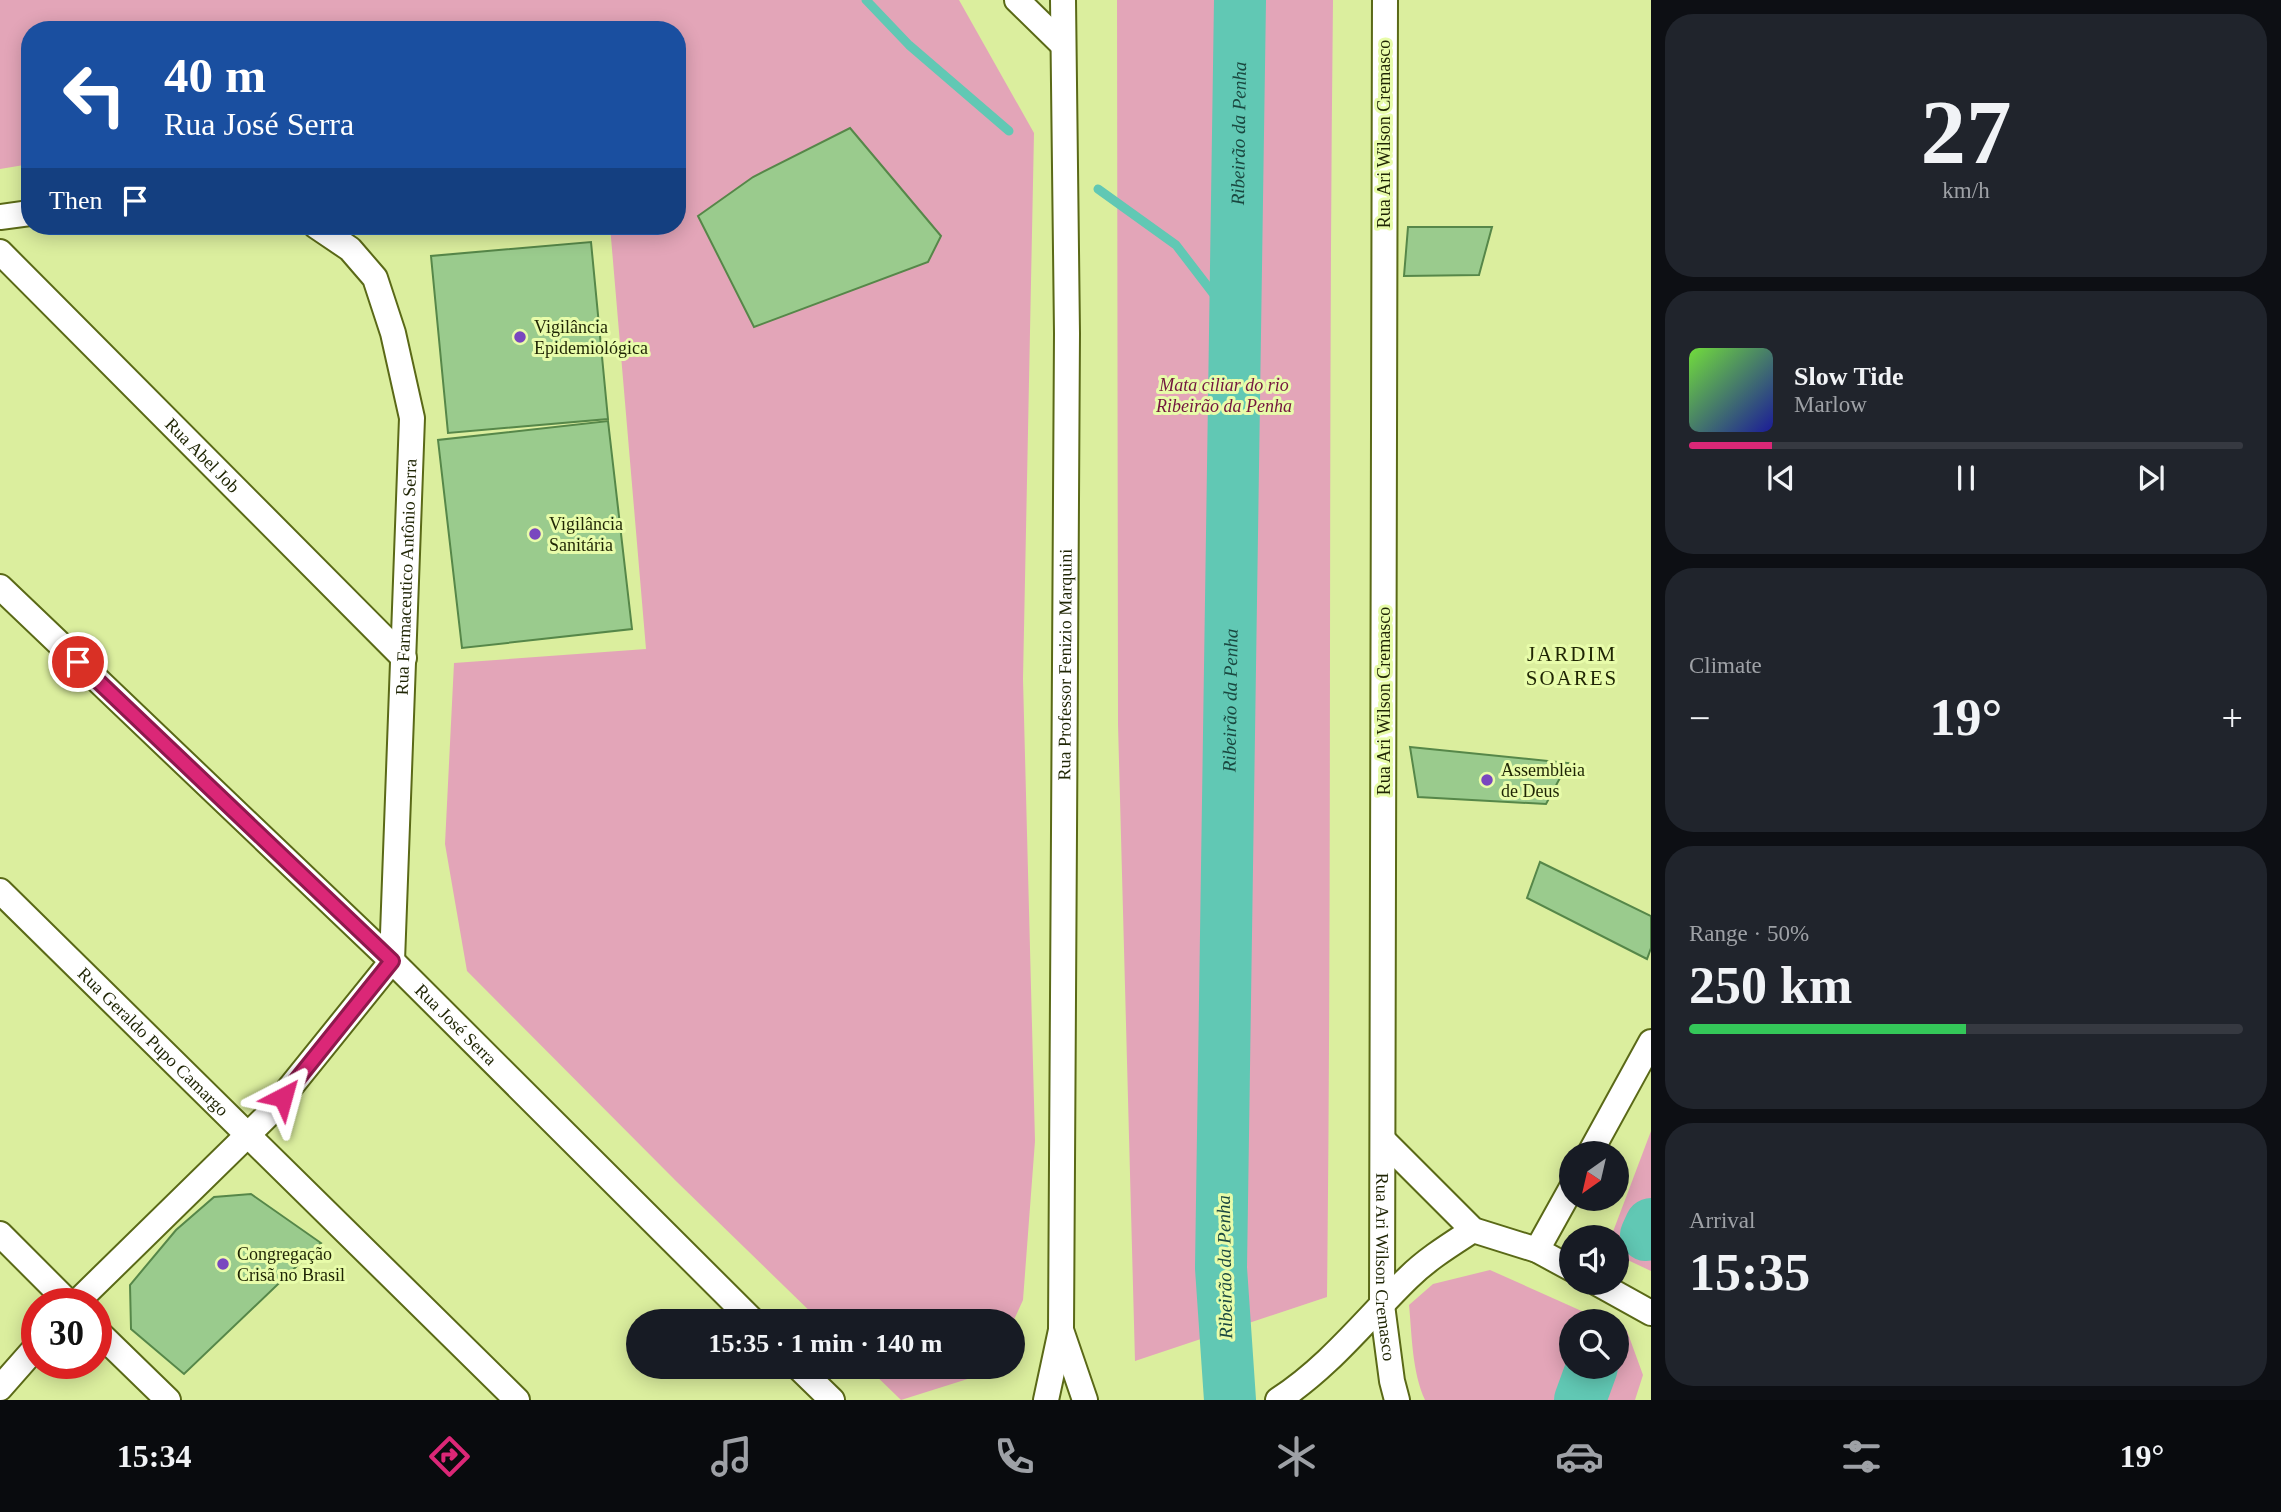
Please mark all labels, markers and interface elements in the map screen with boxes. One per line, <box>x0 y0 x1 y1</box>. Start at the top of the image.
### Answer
street label: Rua Ari Wilson Cremasco <box>1374 40 1394 228</box>
text: 40 m <box>164 48 266 103</box>
icon: left <box>49 49 140 140</box>
water label: Ribeirão da Penha <box>1227 62 1250 206</box>
text: 27 <box>1921 82 2012 183</box>
text: Rua José Serra <box>164 106 354 142</box>
text: km/h <box>1942 178 1990 203</box>
icon: arrive <box>116 182 154 220</box>
text: Then <box>49 186 102 215</box>
place label: Vigilância Epidemiológica <box>534 317 648 358</box>
marker: Vigilância Epidemiológica <box>512 329 528 345</box>
text: Slow Tide <box>1794 362 1904 391</box>
park label: Mata ciliar do rio Ribeirão da Penha <box>1155 375 1292 416</box>
text: Marlow <box>1794 392 1867 417</box>
street label: Rua Abel Job <box>161 414 244 497</box>
street label: Rua Farmaceutico Antônio Serra <box>392 458 420 696</box>
icon: previous <box>1762 459 1800 497</box>
icon: pause <box>1947 459 1985 497</box>
icon: next <box>2132 459 2170 497</box>
place label: Vigilância Sanitária <box>549 514 623 555</box>
marker: Vigilância Sanitária <box>527 526 543 542</box>
street label: Rua Professor Fenizio Marquini <box>1054 549 1076 780</box>
street label: Rua Ari Wilson Cremasco <box>1374 607 1394 795</box>
water label: Ribeirão da Penha <box>1218 628 1242 773</box>
pin <box>48 632 108 692</box>
district label: JARDIM SOARES <box>1526 642 1618 690</box>
icon: arrive <box>59 643 97 681</box>
text: Climate <box>1689 653 1762 678</box>
text: 19° <box>1930 689 2002 746</box>
text: − <box>1689 697 1710 739</box>
text: + <box>2222 697 2243 739</box>
place label: Assembleia de Deus <box>1501 760 1585 801</box>
marker: Assembleia de Deus <box>1479 772 1495 788</box>
text: Range · 50% <box>1689 921 1809 946</box>
text: 250 km <box>1689 957 1852 1014</box>
street label: Rua Geraldo Pupo Camargo <box>74 963 233 1120</box>
street label: Rua José Serra <box>411 980 501 1070</box>
position arrow <box>246 1060 320 1134</box>
north arrow <box>1559 1141 1629 1211</box>
map controls <box>1559 1141 1629 1379</box>
street label: Rua Ari Wilson Cremasco <box>1372 1173 1399 1362</box>
water label: Ribeirão da Penha <box>1213 1195 1236 1340</box>
text: Arrival <box>1689 1208 1755 1233</box>
button: sound <box>1559 1225 1629 1295</box>
place label: Congregação Crisã no Brasil <box>237 1244 345 1285</box>
text: 15:35 <box>1689 1244 1810 1301</box>
marker: Congregação Crisã no Brasil <box>215 1256 231 1272</box>
speed limit sign: 30 <box>21 1288 112 1379</box>
button: search <box>1559 1309 1629 1379</box>
text: 15:35 · 1 min · 140 m <box>709 1329 943 1358</box>
icon: directions <box>425 1432 474 1481</box>
icon: music <box>707 1432 756 1481</box>
icon: phone <box>990 1432 1039 1481</box>
icon: climate <box>1272 1432 1321 1481</box>
icon: car <box>1555 1432 1604 1481</box>
icon: filters <box>1837 1432 1886 1481</box>
text: 15:34 <box>117 1438 191 1474</box>
text: 19° <box>2119 1438 2164 1474</box>

